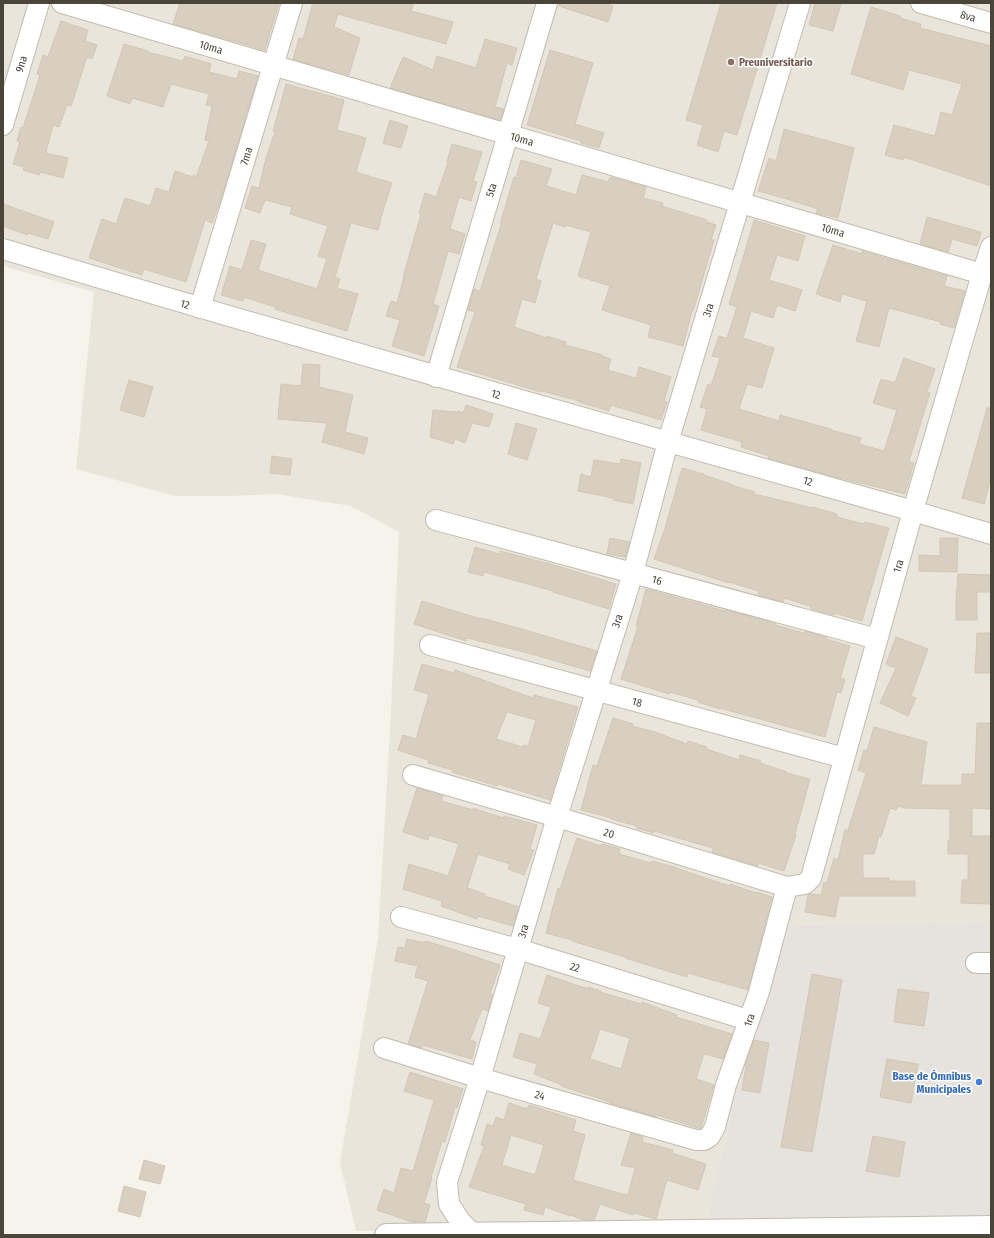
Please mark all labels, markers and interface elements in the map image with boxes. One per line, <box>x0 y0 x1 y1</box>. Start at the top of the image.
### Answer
street label: 8va <box>959 8 977 25</box>
street label: 10ma <box>198 38 224 57</box>
street label: 9na <box>13 54 30 74</box>
place label: Preuniversitario <box>739 56 813 69</box>
marker: Preuniversitario <box>726 57 736 67</box>
street label: 10ma <box>509 130 535 149</box>
street label: 7ma <box>238 146 255 167</box>
street label: 5ta <box>483 182 500 199</box>
street label: 10ma <box>820 221 846 240</box>
street label: 12 <box>179 297 191 312</box>
street label: 3ra <box>700 302 717 319</box>
street label: 12 <box>490 387 502 402</box>
street label: 12 <box>802 474 814 489</box>
street label: 1ra <box>890 558 907 574</box>
street label: 16 <box>650 573 664 588</box>
street label: 3ra <box>609 613 626 630</box>
street label: 18 <box>630 695 644 710</box>
street label: 20 <box>602 826 616 841</box>
street label: 3ra <box>515 923 532 940</box>
street label: 22 <box>568 960 582 975</box>
street label: 1ra <box>741 1012 758 1029</box>
place label: Base de Ómnibus Municipales <box>892 1069 971 1096</box>
marker: Base de Ómnibus Municipales <box>974 1077 984 1087</box>
street label: 24 <box>533 1088 547 1103</box>

